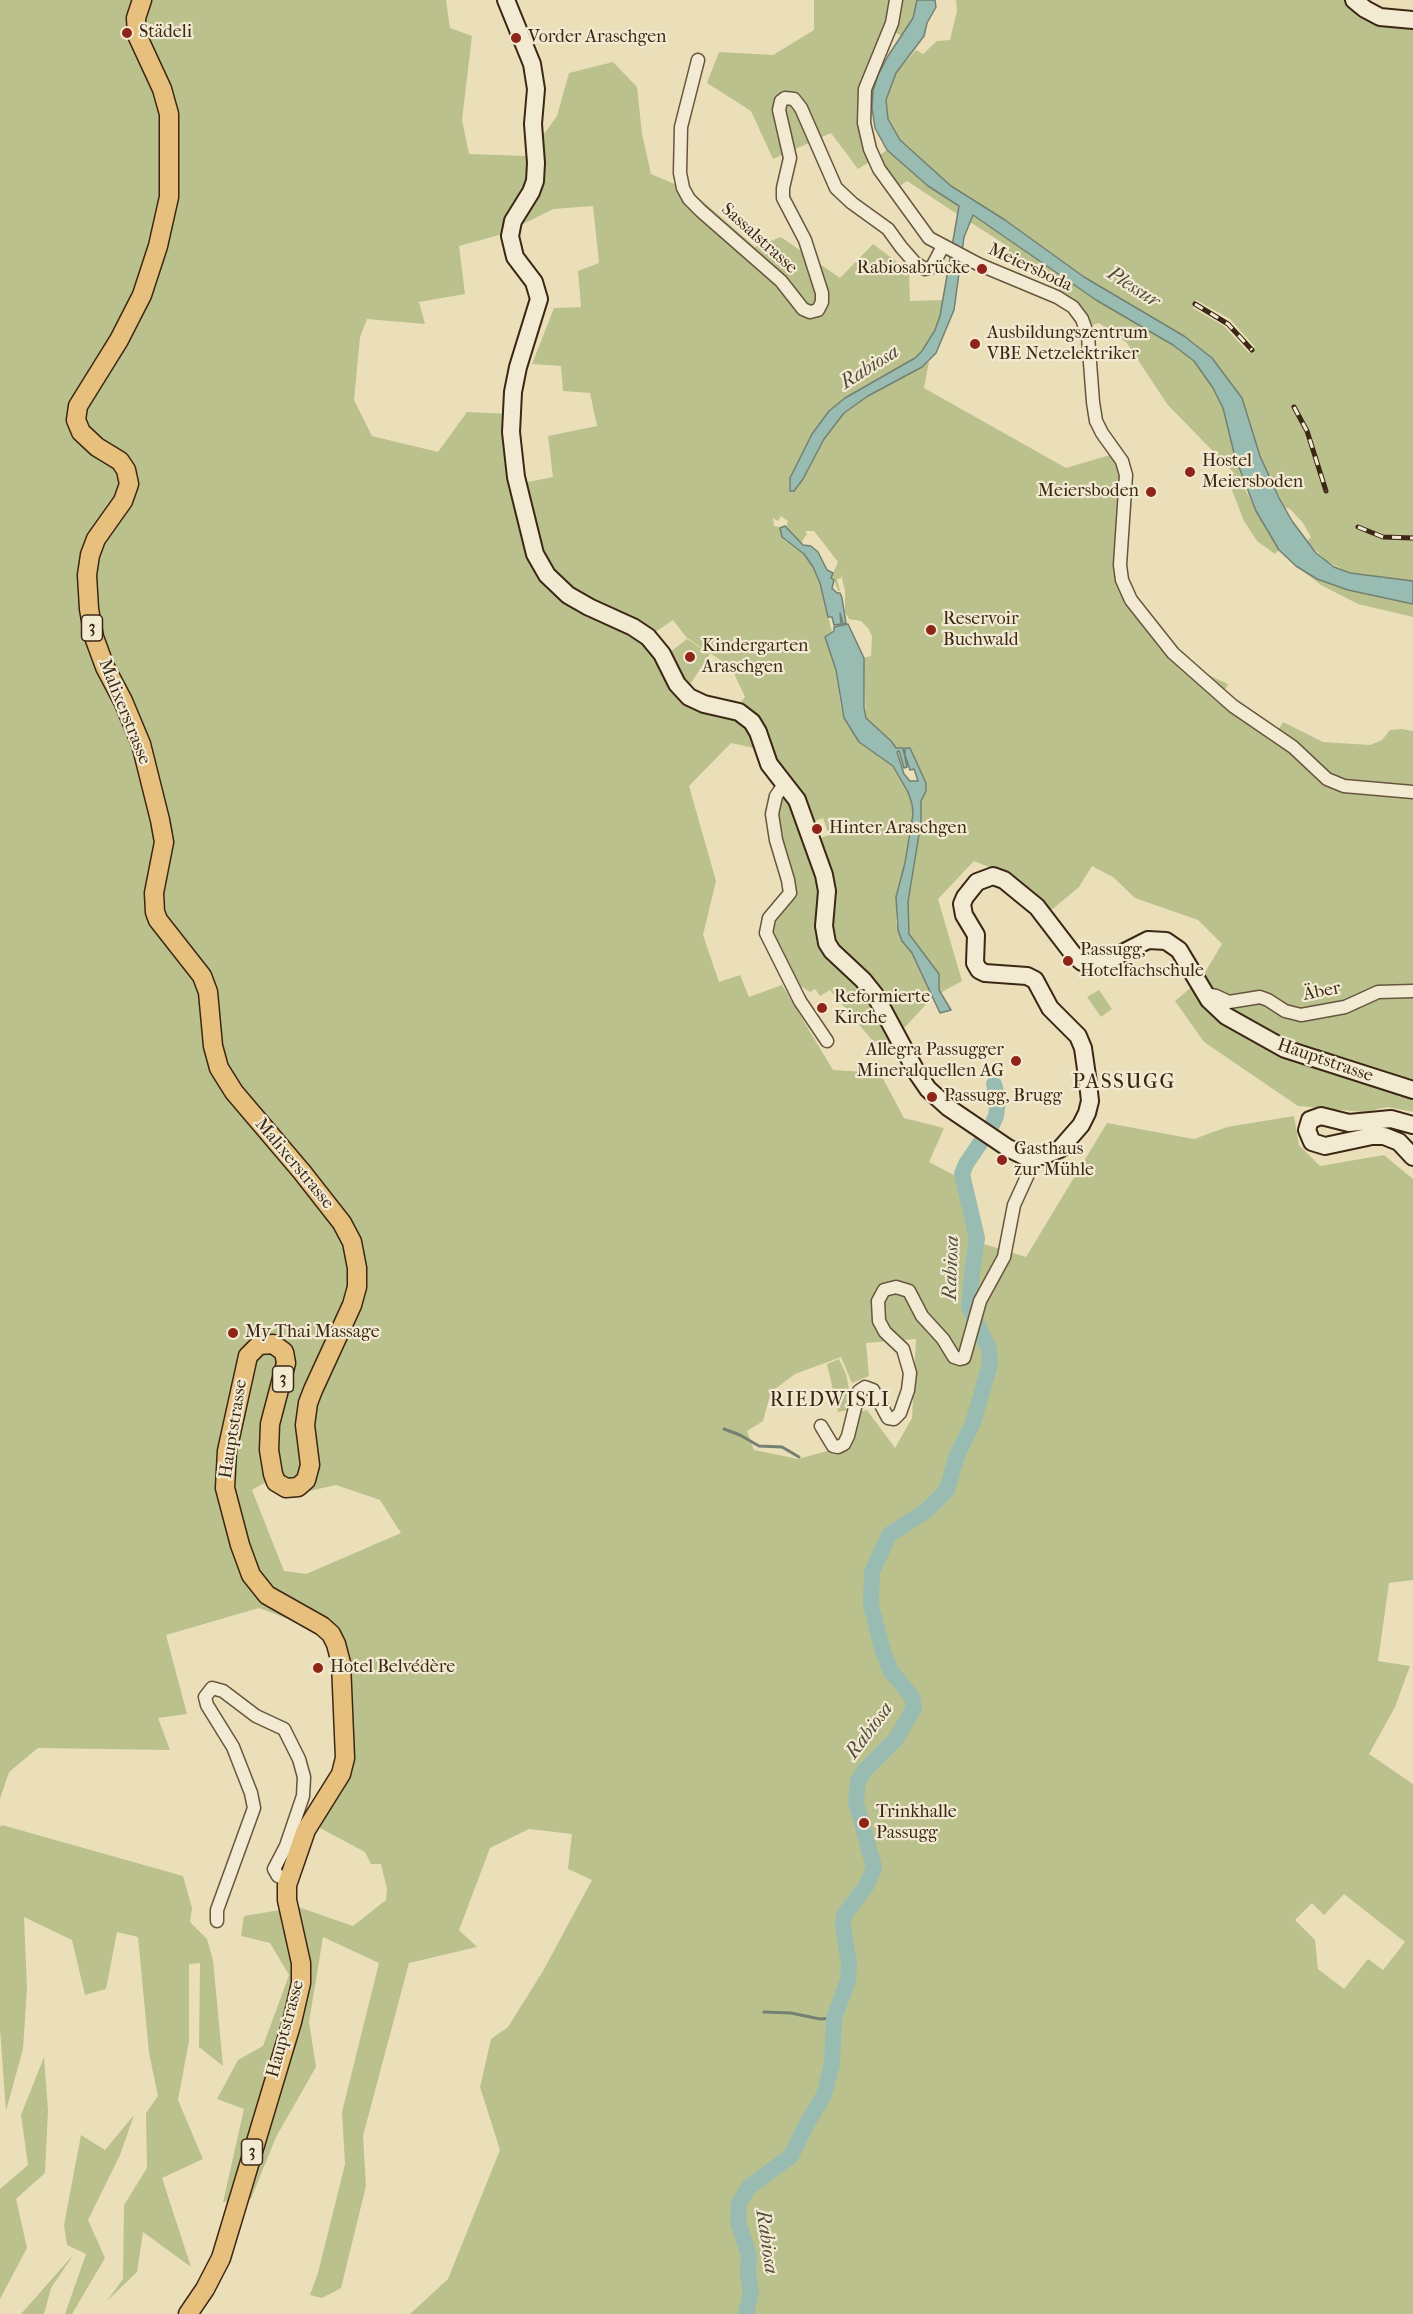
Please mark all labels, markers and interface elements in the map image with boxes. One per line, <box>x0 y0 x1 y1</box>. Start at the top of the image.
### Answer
place label: Städeli <box>139 22 192 44</box>
marker: Städeli <box>120 26 134 40</box>
place label: Vorder Araschgen <box>528 27 667 49</box>
marker: Vorder Araschgen <box>509 31 523 45</box>
street label: Sassalstrasse <box>716 199 802 279</box>
street label: Meiersboda <box>985 239 1075 297</box>
place label: Rabiosabrücke <box>857 258 970 280</box>
marker: Rabiosabrücke <box>975 262 989 276</box>
water label: Plessur <box>1102 262 1164 314</box>
place label: Ausbildungszentrum VBE Netzelektriker <box>987 323 1148 366</box>
marker: Ausbildungszentrum VBE Netzelektriker <box>968 337 982 351</box>
water label: Rabiosa <box>836 341 904 395</box>
place label: Hostel Meiersboden <box>1202 451 1303 494</box>
marker: Hostel Meiersboden <box>1183 465 1197 479</box>
place label: Meiersboden <box>1038 481 1139 503</box>
marker: Meiersboden <box>1144 485 1158 499</box>
place label: Reservoir Buchwald <box>943 609 1019 652</box>
road number: 3 <box>82 615 103 641</box>
marker: Reservoir Buchwald <box>924 623 938 637</box>
place label: Kindergarten Araschgen <box>702 636 809 678</box>
marker: Kindergarten Araschgen <box>683 650 697 664</box>
street label: Malixerstrasse <box>93 656 155 768</box>
place label: Hinter Araschgen <box>829 818 967 840</box>
marker: Hinter Araschgen <box>810 822 824 836</box>
place label: Passugg, Hotelfachschule <box>1080 940 1204 982</box>
marker: Passugg, Hotelfachschule <box>1061 954 1075 968</box>
street label: Äber <box>1301 978 1343 1006</box>
place label: Reformierte Kirche <box>834 987 930 1030</box>
marker: Reformierte Kirche <box>815 1001 829 1015</box>
street label: Hauptstrasse <box>1274 1034 1376 1088</box>
place label: Allegra Passugger Mineralquellen AG <box>857 1040 1004 1082</box>
marker: Allegra Passugger Mineralquellen AG <box>1009 1054 1023 1068</box>
district label: PASSUGG <box>1072 1070 1176 1096</box>
place label: Passugg, Brugg <box>944 1086 1062 1108</box>
marker: Passugg, Brugg <box>925 1090 939 1104</box>
street label: Malixerstrasse <box>250 1114 338 1214</box>
place label: Gasthaus zur Mühle <box>1014 1139 1094 1182</box>
marker: Gasthaus zur Mühle <box>995 1153 1009 1167</box>
water label: Rabiosa <box>939 1235 965 1301</box>
place label: My Thai Massage <box>245 1322 380 1344</box>
marker: My Thai Massage <box>226 1326 240 1340</box>
road number: 3 <box>272 1366 294 1392</box>
street label: Hauptstrasse <box>216 1378 252 1480</box>
district label: RIEDWISLI <box>770 1389 890 1413</box>
place label: Hotel Belvédère <box>330 1657 455 1679</box>
marker: Hotel Belvédère <box>311 1661 325 1675</box>
water label: Rabiosa <box>841 1698 899 1764</box>
place label: Trinkhalle Passugg <box>876 1802 957 1844</box>
marker: Trinkhalle Passugg <box>857 1816 871 1830</box>
street label: Hauptstrasse <box>263 1978 309 2080</box>
road number: 3 <box>242 2139 262 2165</box>
water label: Rabiosa <box>750 2208 782 2276</box>

